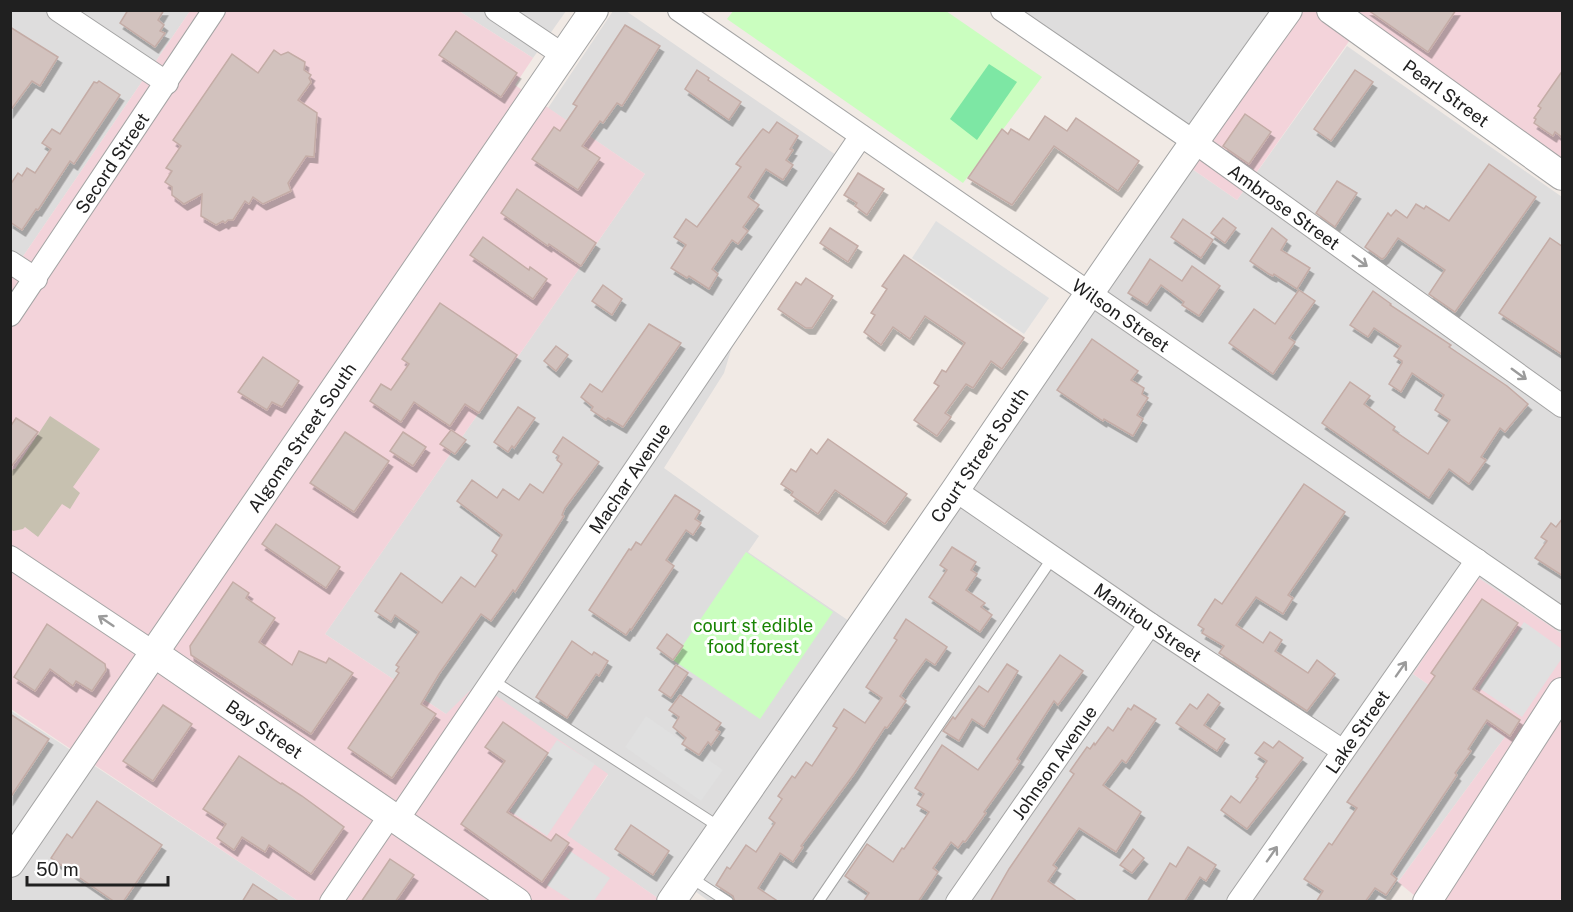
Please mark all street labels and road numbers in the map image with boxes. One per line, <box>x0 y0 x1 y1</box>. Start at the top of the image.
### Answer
street label: Pearl Street <box>1399 55 1493 131</box>
street label: Secord Street <box>71 108 153 217</box>
street label: Ambrose Street <box>1224 159 1344 254</box>
street label: Wilson Street <box>1068 274 1174 356</box>
street label: Algoma Street South <box>243 358 360 516</box>
street label: Court Street South <box>926 383 1032 526</box>
street label: Machar Avenue <box>584 419 674 537</box>
street label: Manitou Street <box>1090 578 1206 666</box>
street label: Lake Street <box>1321 686 1393 777</box>
street label: Bay Street <box>222 695 307 762</box>
street label: Johnson Avenue <box>1007 701 1101 823</box>

